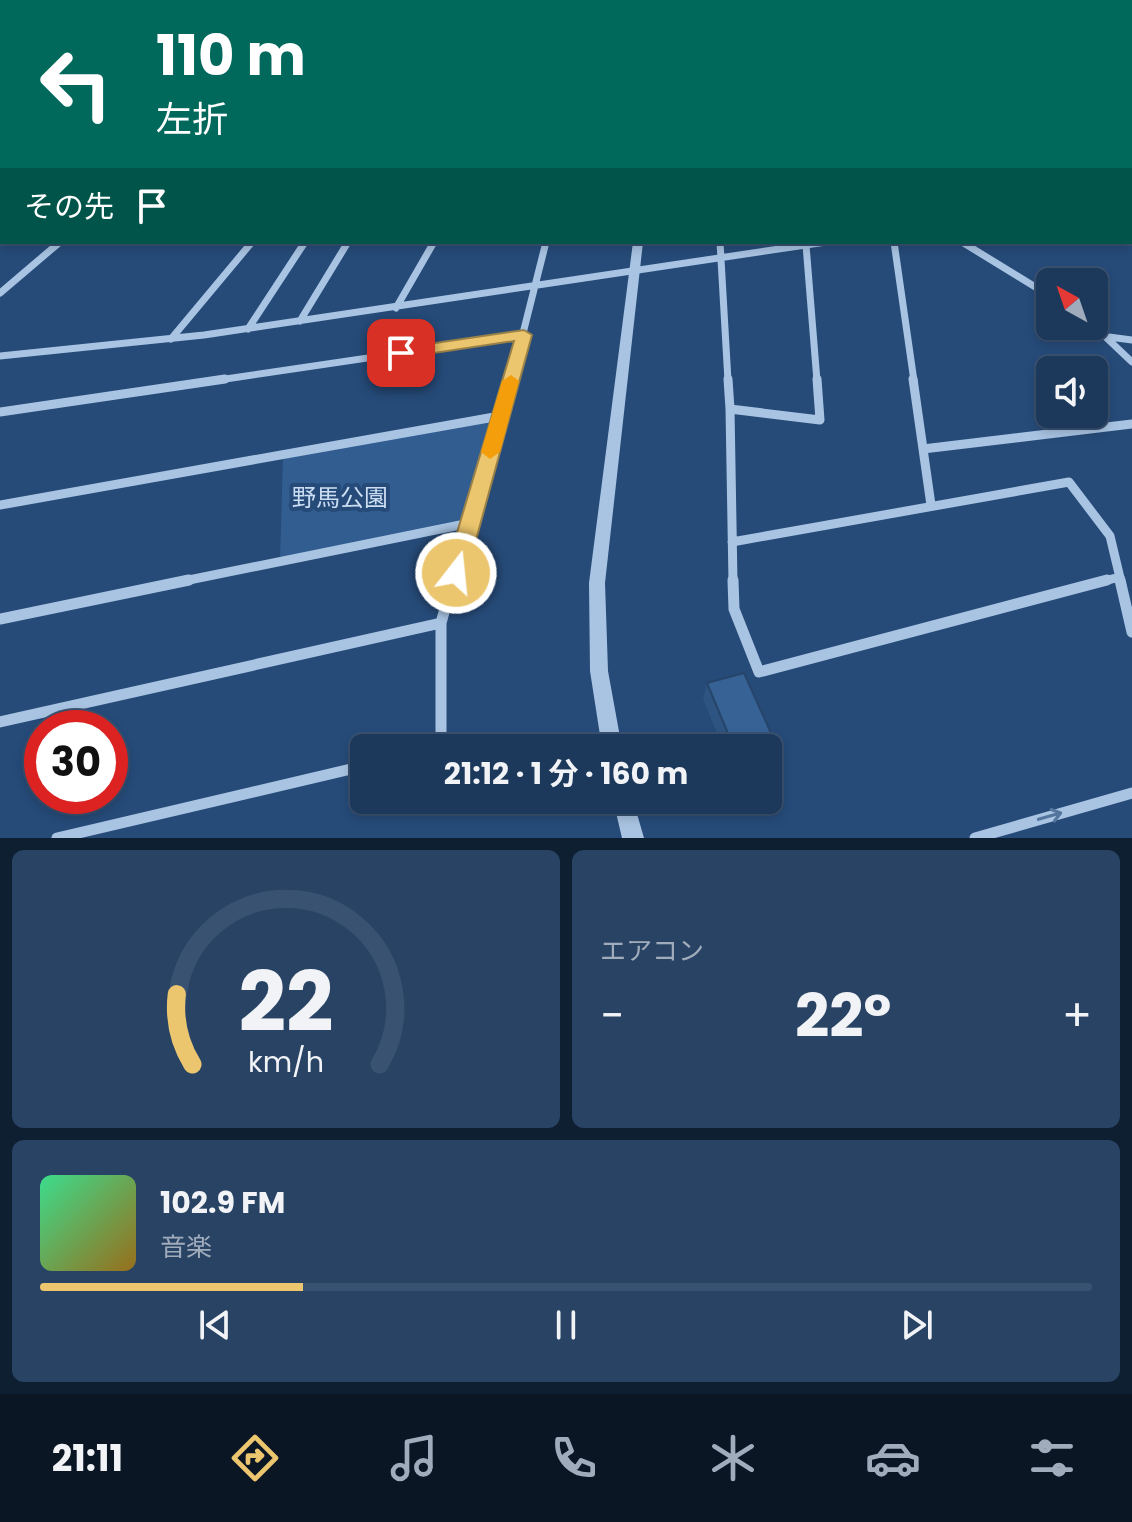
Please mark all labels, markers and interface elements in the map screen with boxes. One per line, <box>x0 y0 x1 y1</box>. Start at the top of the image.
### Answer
text: 110 m <box>156 16 306 95</box>
icon: left <box>24 32 128 136</box>
text: 左折 <box>156 94 228 145</box>
icon: arrive <box>130 184 174 228</box>
text: その先 <box>24 185 114 228</box>
north arrow <box>1036 268 1108 340</box>
map controls <box>1036 268 1108 428</box>
pin <box>367 319 435 387</box>
icon: arrive <box>379 331 423 375</box>
button: sound <box>1036 356 1108 428</box>
park label: 野馬公園 <box>292 481 388 514</box>
position arrow <box>414 531 498 615</box>
speed limit sign: 30 <box>24 710 128 814</box>
text: 21:12 · 1 分 · 160 m <box>444 752 688 795</box>
one-way arrow <box>1036 808 1062 823</box>
text: エアコン <box>600 933 704 969</box>
text: 22 <box>238 944 334 1060</box>
text: 22° <box>795 974 891 1058</box>
text: − <box>600 985 624 1046</box>
text: + <box>1062 985 1092 1046</box>
text: km/h <box>248 1042 324 1082</box>
text: 102.9 FM <box>160 1181 285 1224</box>
text: 音楽 <box>160 1229 212 1265</box>
icon: previous <box>193 1303 237 1347</box>
icon: pause <box>544 1303 588 1347</box>
icon: next <box>895 1303 939 1347</box>
icon: directions <box>227 1430 283 1486</box>
icon: music <box>386 1430 442 1486</box>
icon: phone <box>546 1430 602 1486</box>
icon: climate <box>705 1430 761 1486</box>
icon: car <box>865 1430 921 1486</box>
icon: filters <box>1024 1430 1080 1486</box>
text: 21:11 <box>52 1433 123 1484</box>

